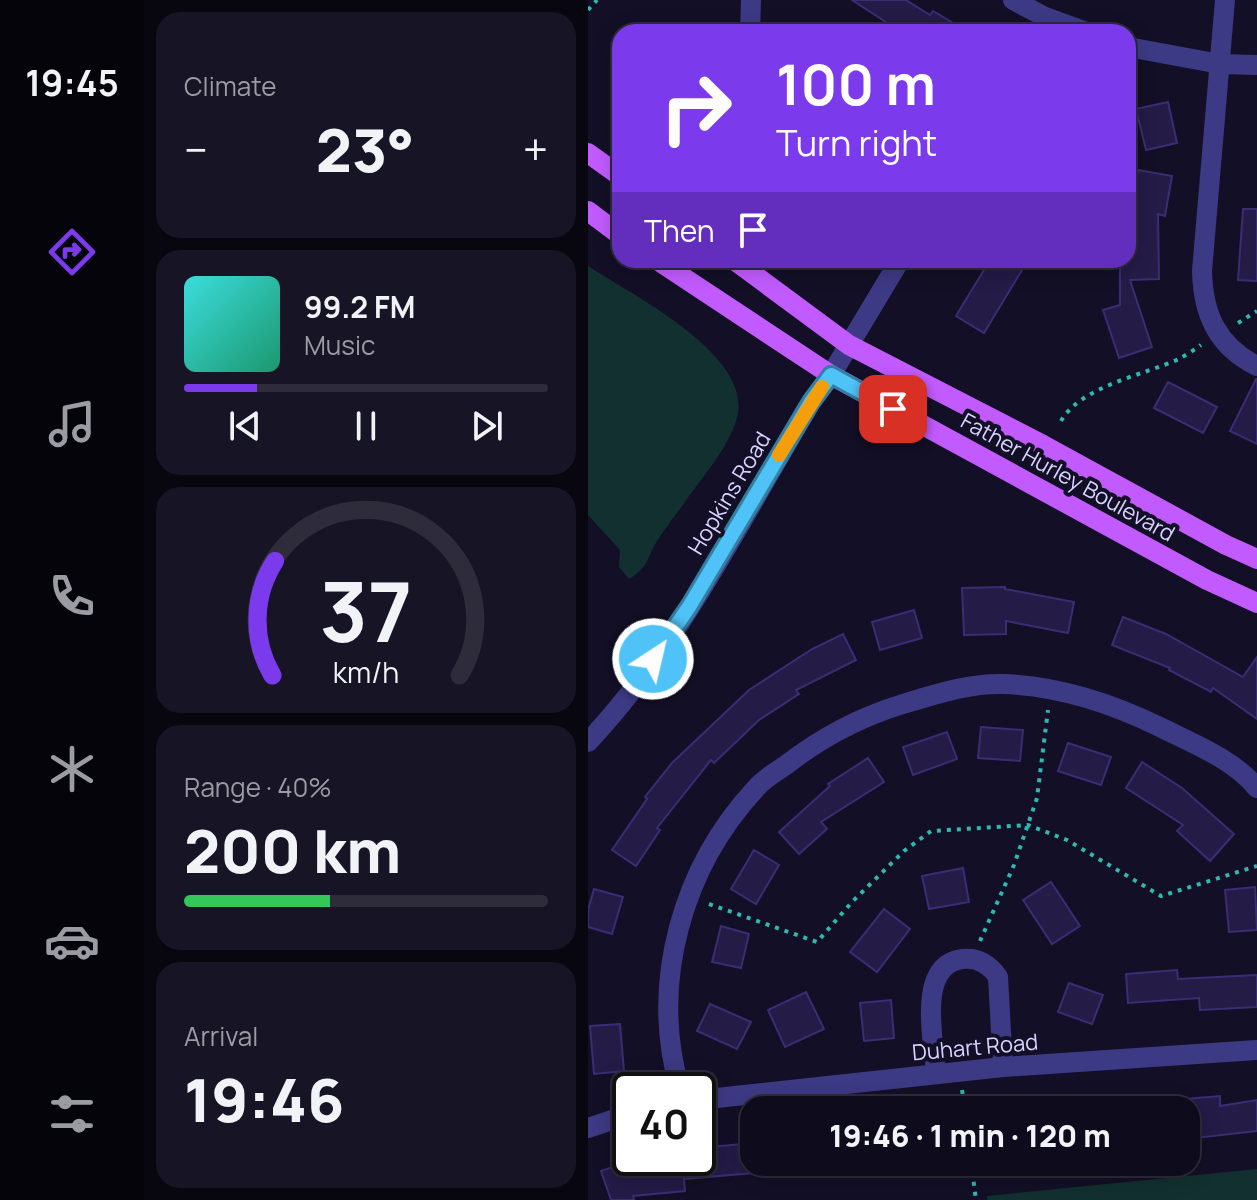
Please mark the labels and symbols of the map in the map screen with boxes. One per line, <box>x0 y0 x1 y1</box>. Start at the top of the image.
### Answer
pin <box>859 375 927 443</box>
street label: Father Hurley Boulevard <box>956 406 1180 548</box>
street label: Hopkins Road <box>681 426 777 560</box>
position arrow <box>611 617 695 701</box>
street label: Duhart Road <box>911 1027 1039 1067</box>
speed limit sign: 40 <box>612 1072 716 1176</box>

